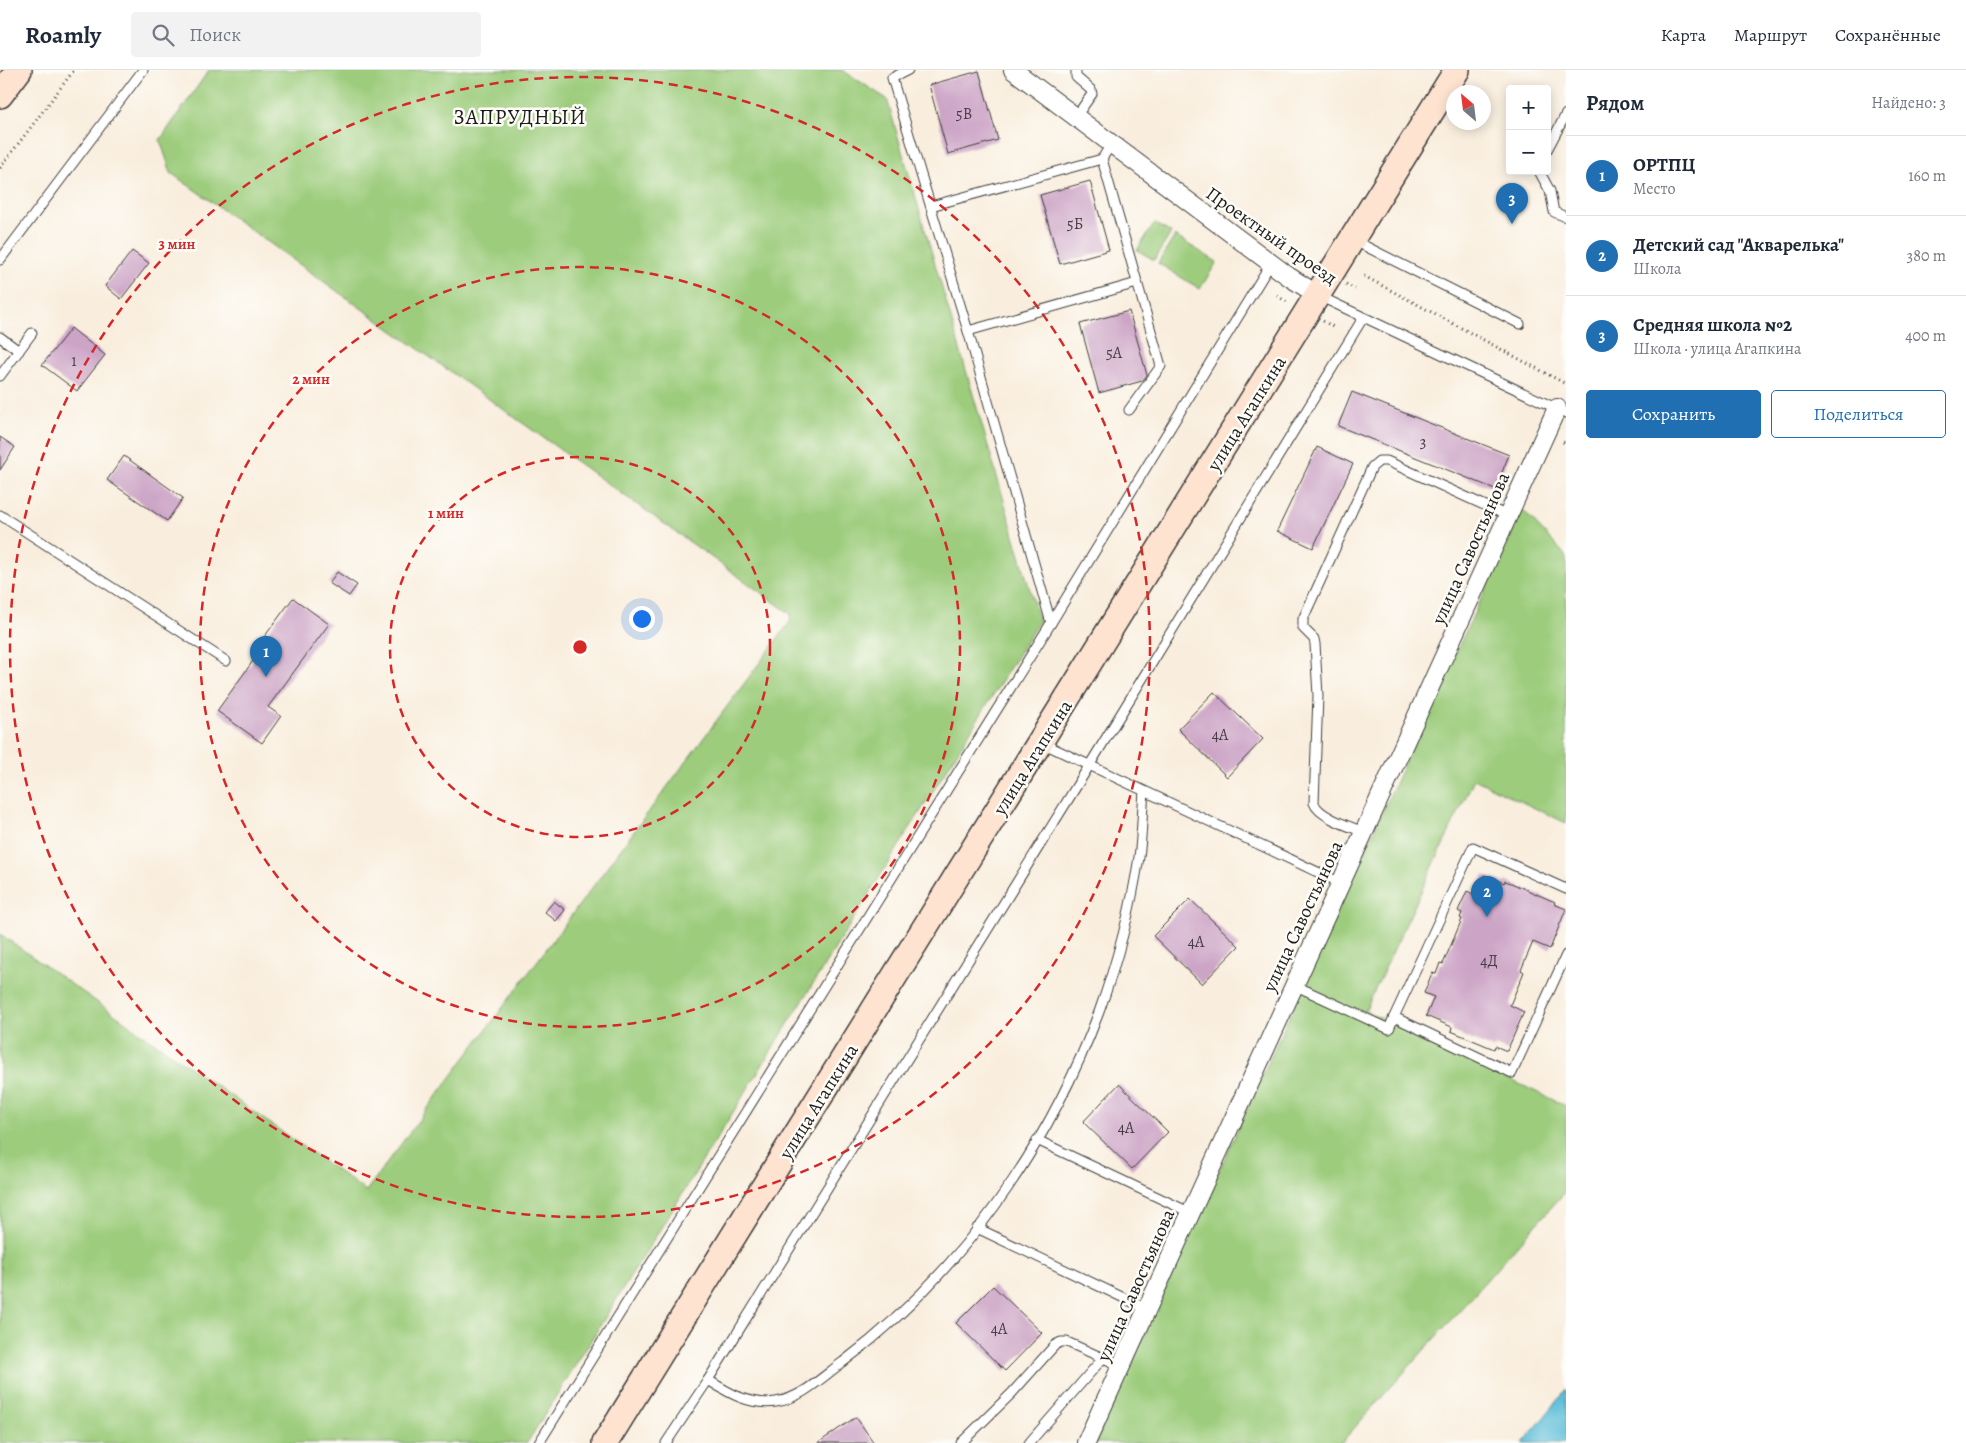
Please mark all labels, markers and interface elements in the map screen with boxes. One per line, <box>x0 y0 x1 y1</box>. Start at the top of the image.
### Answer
search box <box>131 12 481 57</box>
text: Roamly <box>25 19 101 51</box>
icon: search <box>149 21 177 49</box>
text: Поиск <box>189 22 241 48</box>
text: Карта <box>1661 23 1706 47</box>
text: Маршрут <box>1734 23 1807 47</box>
text: Сохранённые <box>1835 23 1941 47</box>
north arrow <box>1446 85 1491 130</box>
map controls <box>1506 85 1551 175</box>
button: + <box>1506 85 1551 130</box>
text: Рядом <box>1586 89 1644 117</box>
text: Найдено: 3 <box>1871 92 1946 114</box>
district label: ЗАПРУДНЫЙ <box>454 103 586 131</box>
house number: 5В <box>956 103 972 125</box>
button: − <box>1506 130 1551 175</box>
text: ОРТПЦ <box>1633 152 1695 178</box>
text: 1 <box>1599 165 1605 187</box>
text: 160 m <box>1908 165 1946 187</box>
text: Место <box>1633 178 1676 200</box>
street label: Проектный проезд <box>1200 181 1342 291</box>
pin: 3 <box>1496 183 1528 224</box>
house number: 5Б <box>1067 213 1083 235</box>
text: Детский сад "Акварелька" <box>1633 232 1844 258</box>
text: 3 мин <box>159 234 196 254</box>
text: 2 <box>1598 245 1606 267</box>
text: 380 m <box>1907 245 1946 267</box>
text: Школа <box>1633 258 1681 280</box>
text: Средняя школа №2 <box>1633 312 1792 338</box>
text: 3 <box>1599 325 1605 347</box>
text: 400 m <box>1905 325 1946 347</box>
text: Школа · улица Агапкина <box>1633 338 1801 360</box>
house number: 5А <box>1106 342 1123 364</box>
house number: 1 <box>71 350 77 372</box>
street label: улица Агапкина <box>1201 351 1293 477</box>
text: 2 мин <box>292 369 330 389</box>
button: Сохранить <box>1586 390 1761 438</box>
button: Поделиться <box>1771 390 1946 438</box>
house number: 3 <box>1420 431 1426 453</box>
street label: улица Савостьянова <box>1425 468 1516 630</box>
text: 1 мин <box>428 503 464 523</box>
your location <box>629 606 655 632</box>
pin: 1 <box>250 636 282 677</box>
centre of rings <box>571 638 589 656</box>
street label: улица Агапкина <box>987 695 1079 821</box>
house number: 4А <box>1212 724 1229 746</box>
street label: улица Савостьянова <box>1256 836 1349 997</box>
pin: 2 <box>1471 876 1503 917</box>
house number: 4А <box>1188 931 1205 953</box>
house number: 4Д <box>1480 950 1498 972</box>
street label: улица Агапкина <box>773 1039 865 1165</box>
house number: 4А <box>1118 1117 1135 1139</box>
street label: улица Савостьянова <box>1090 1205 1181 1367</box>
house number: 4А <box>991 1318 1008 1340</box>

